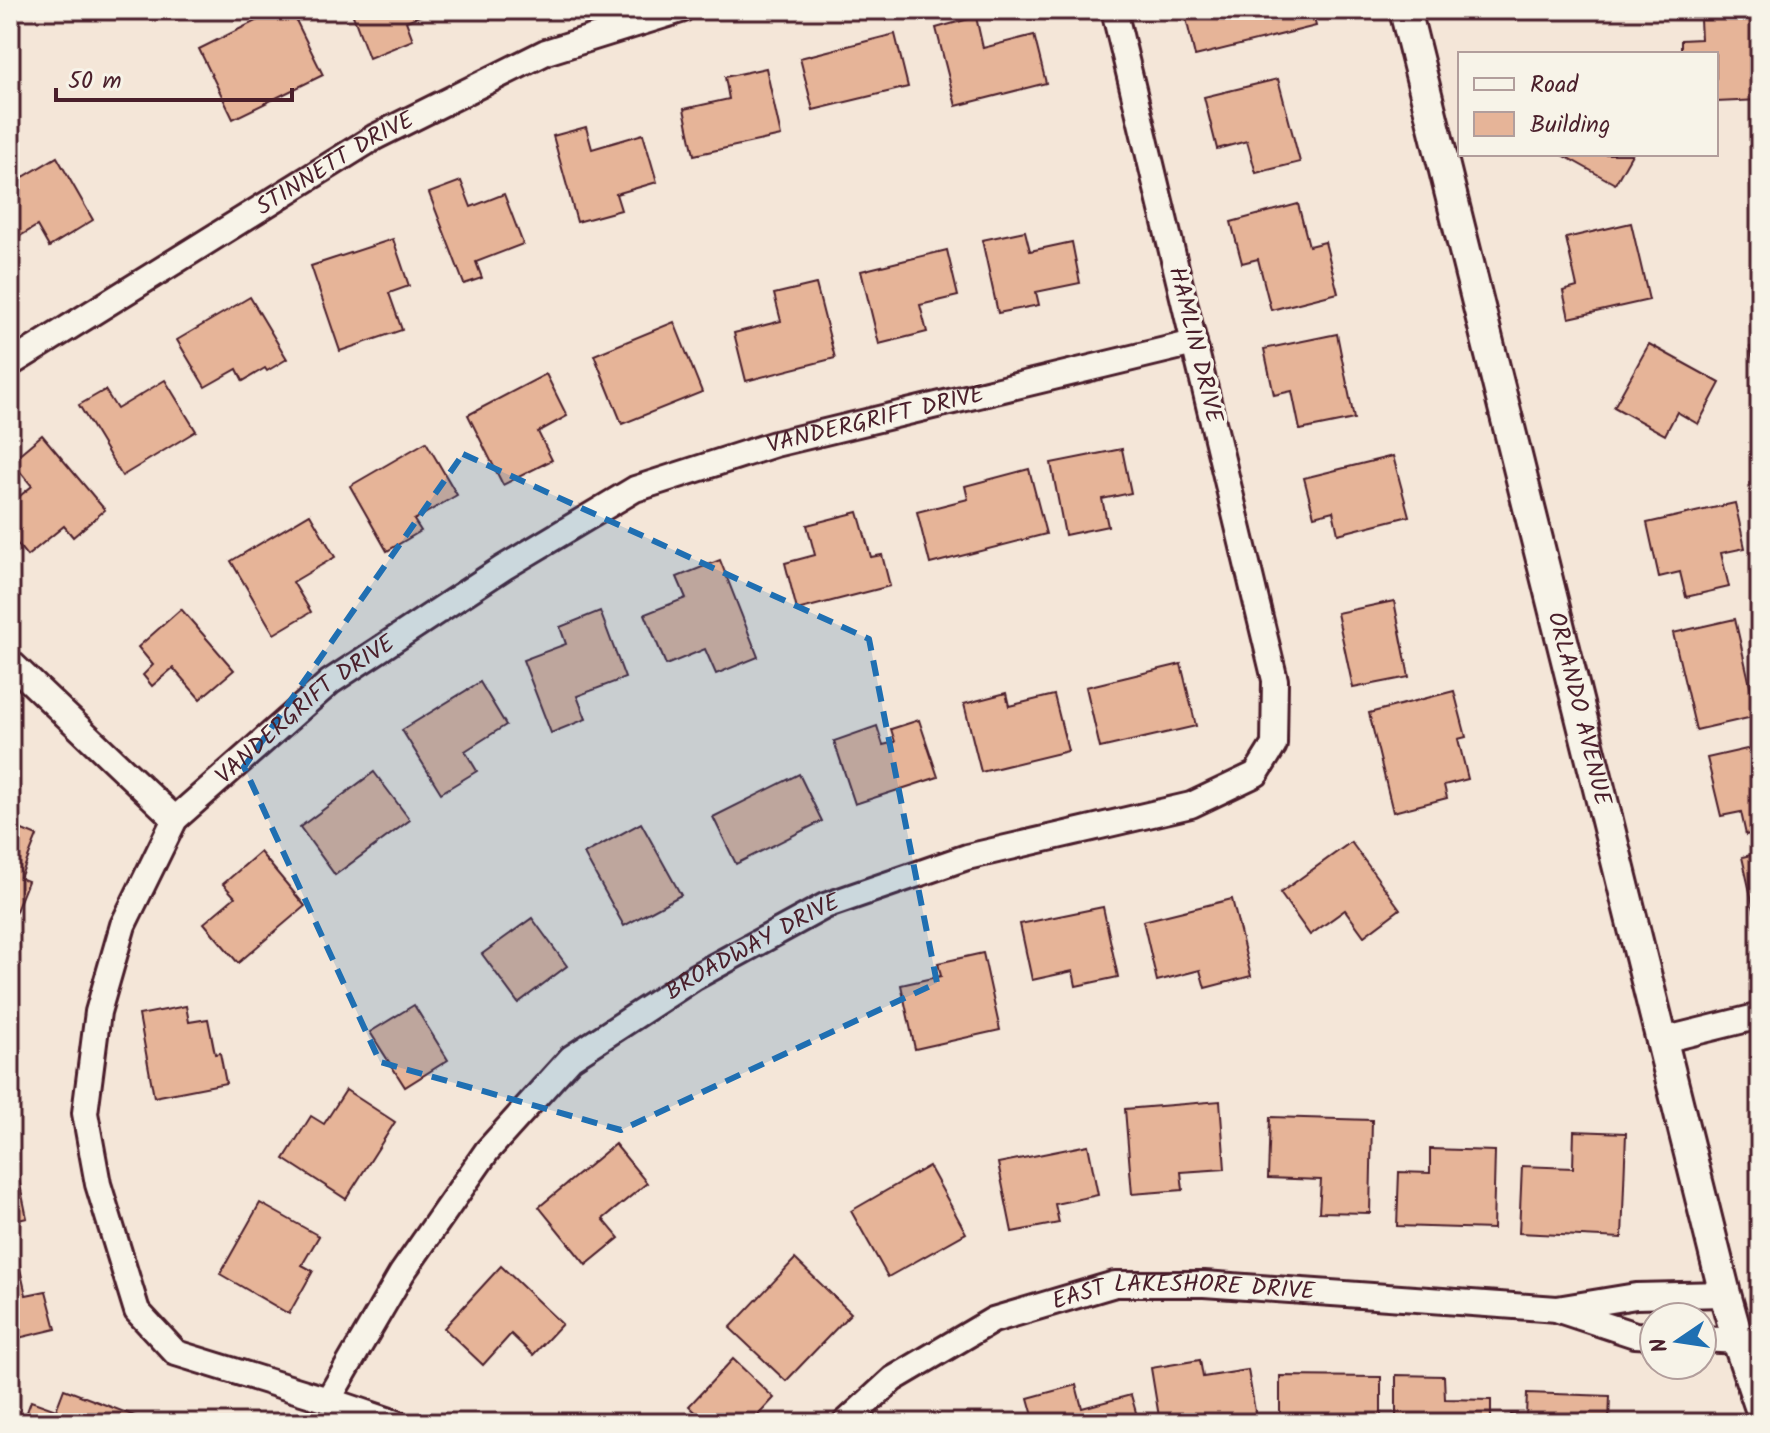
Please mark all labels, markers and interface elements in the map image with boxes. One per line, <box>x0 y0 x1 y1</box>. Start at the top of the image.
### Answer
scale bar <box>56 52 292 102</box>
legend <box>1458 52 1718 156</box>
text: 50 m <box>68 62 122 101</box>
text: Road <box>1530 66 1579 105</box>
street label: STINNETT DRIVE <box>248 101 422 226</box>
text: Building <box>1530 106 1610 145</box>
street label: HAMLIN DRIVE <box>1157 263 1233 428</box>
street label: VANDERGRIFT DRIVE <box>762 375 989 465</box>
street label: ORLANDO AVENUE <box>1536 608 1622 811</box>
street label: VANDERGRIFT DRIVE <box>206 624 404 794</box>
street label: BROADWAY DRIVE <box>657 883 846 1011</box>
street label: EAST LAKESHORE DRIVE <box>1047 1264 1317 1321</box>
north arrow <box>1638 1301 1718 1381</box>
text: N <box>1642 1334 1680 1356</box>

